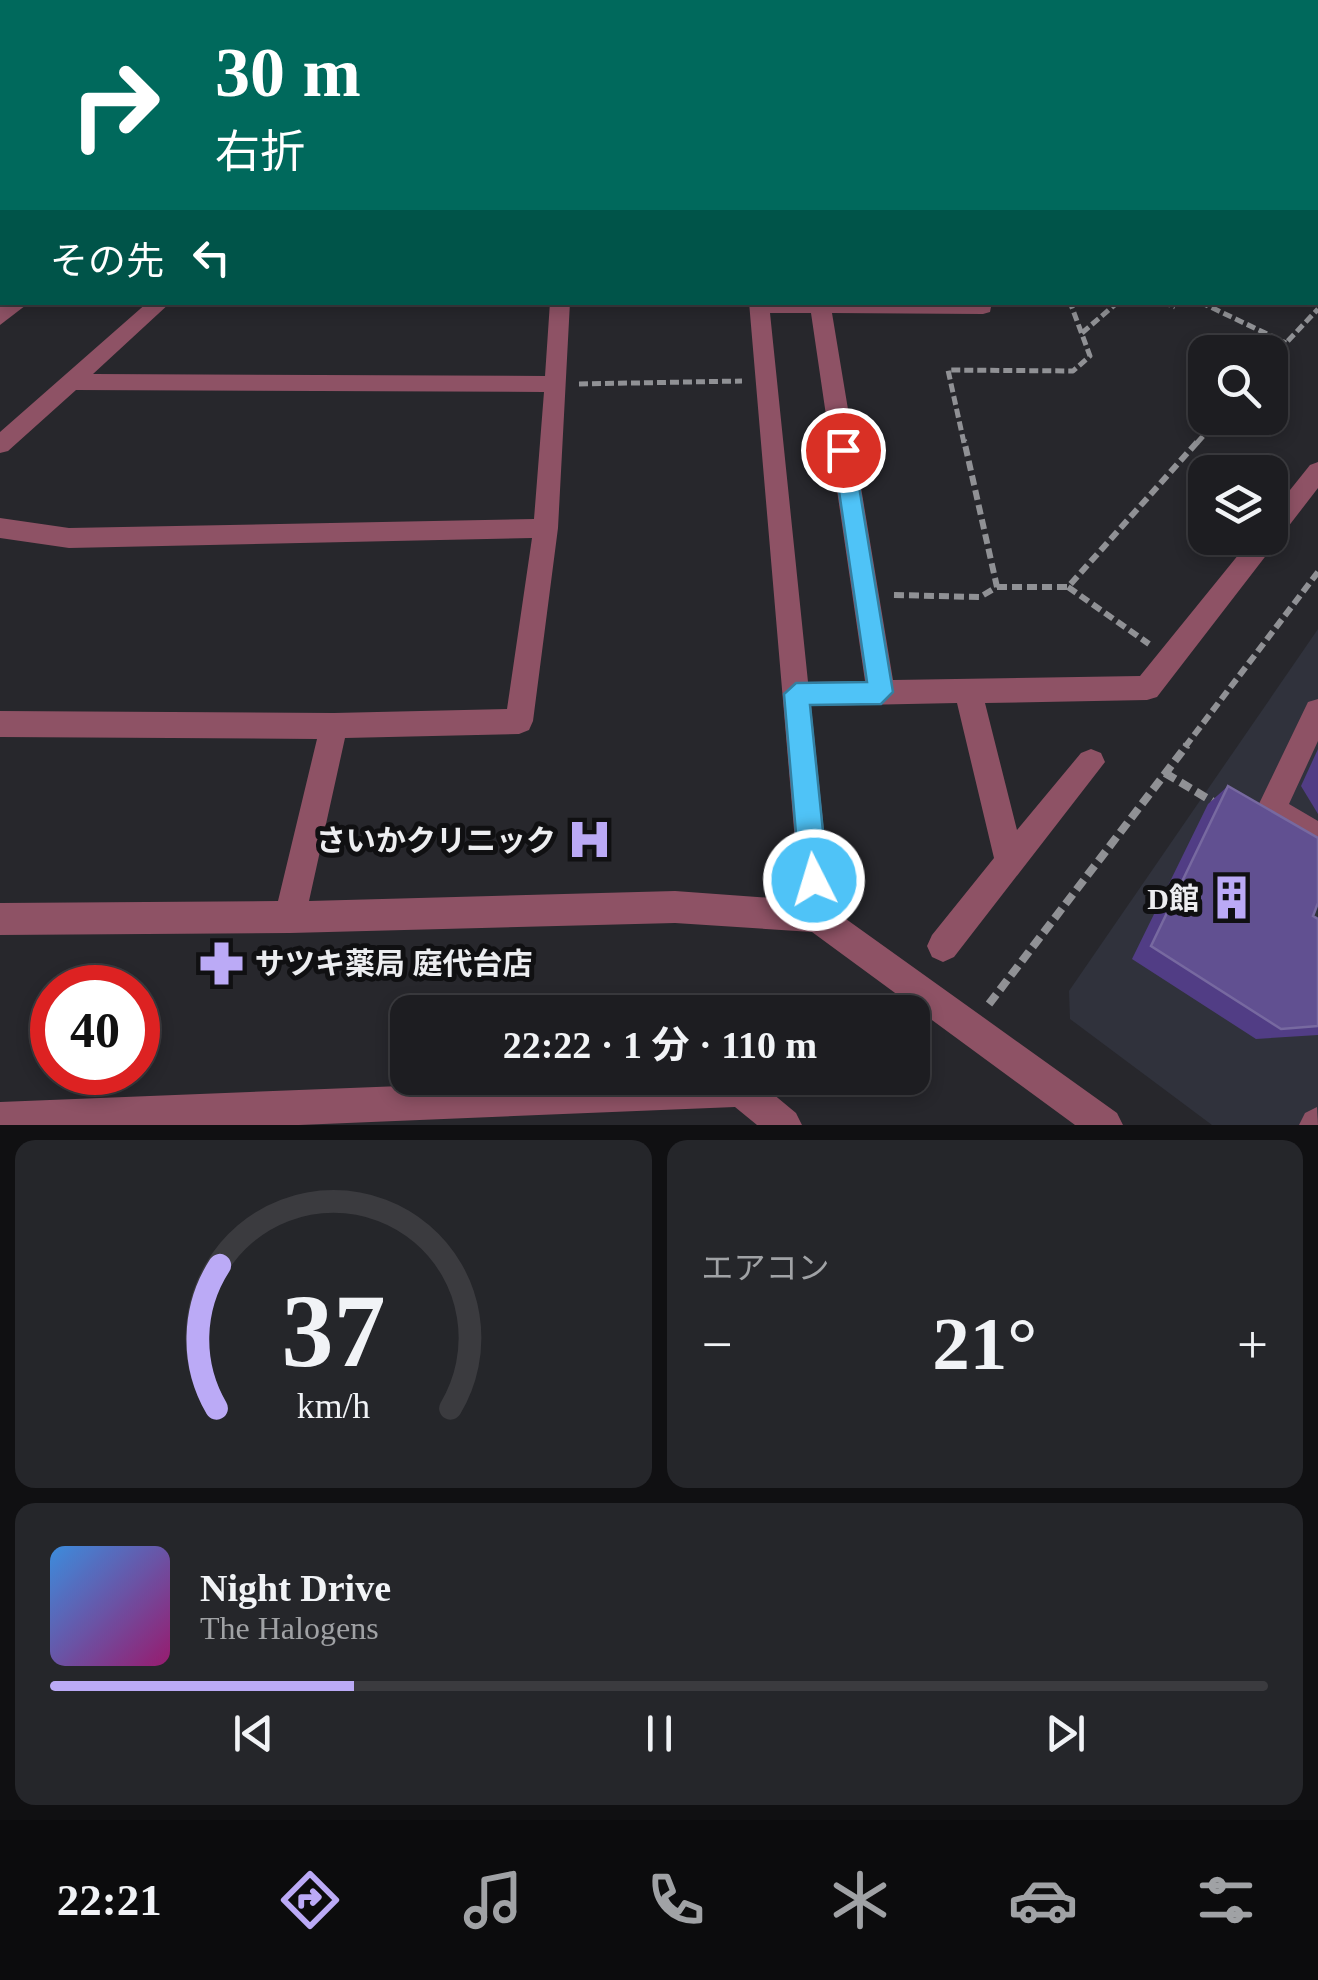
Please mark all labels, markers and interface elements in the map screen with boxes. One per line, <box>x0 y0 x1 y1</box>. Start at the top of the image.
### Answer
text: 30 m <box>215 34 361 111</box>
icon: right <box>50 40 180 170</box>
text: 右折 <box>215 127 305 177</box>
icon: left <box>184 230 239 285</box>
text: その先 <box>50 240 164 282</box>
map controls <box>1188 335 1288 555</box>
button: search <box>1188 335 1288 435</box>
pin <box>801 408 886 493</box>
icon: arrive <box>816 423 871 478</box>
button: layers <box>1188 455 1288 555</box>
hospital icon: さいかクリニック <box>565 816 613 864</box>
place label: さいかクリニック <box>316 824 556 857</box>
position arrow <box>762 828 866 932</box>
building icon: D館 <box>1208 874 1256 922</box>
place label: D館 <box>1147 882 1199 915</box>
pharmacy icon: サツキ薬局 庭代台店 <box>198 939 246 987</box>
place label: サツキ薬局 庭代台店 <box>255 947 533 980</box>
speed limit sign: 40 <box>30 965 160 1095</box>
text: 22:22 · 1 分 · 110 m <box>503 1024 817 1066</box>
text: エアコン <box>702 1250 830 1286</box>
text: 37 <box>281 1273 385 1388</box>
text: 21° <box>932 1302 1037 1385</box>
text: − <box>702 1314 733 1375</box>
text: + <box>1237 1314 1268 1375</box>
text: km/h <box>297 1386 370 1426</box>
text: Night Drive <box>200 1567 391 1609</box>
text: The Halogens <box>200 1610 379 1646</box>
icon: previous <box>226 1706 281 1761</box>
icon: pause <box>632 1706 687 1761</box>
icon: next <box>1038 1706 1093 1761</box>
icon: directions <box>275 1865 345 1935</box>
icon: music <box>458 1865 528 1935</box>
icon: phone <box>641 1865 711 1935</box>
icon: climate <box>825 1865 895 1935</box>
icon: car <box>1008 1865 1078 1935</box>
icon: filters <box>1191 1865 1261 1935</box>
text: 22:21 <box>57 1875 162 1925</box>

